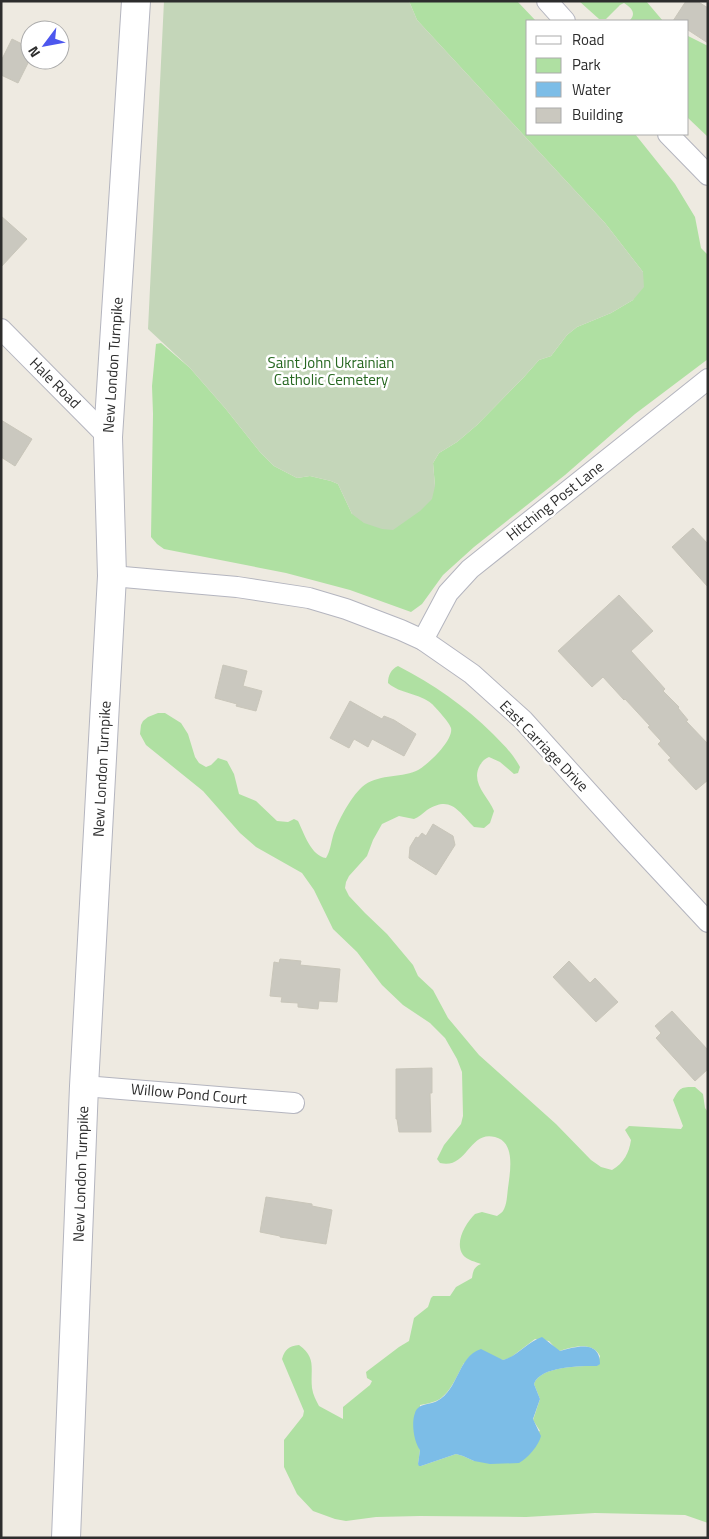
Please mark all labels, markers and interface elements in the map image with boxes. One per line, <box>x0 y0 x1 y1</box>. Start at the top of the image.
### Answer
north arrow <box>20 20 70 70</box>
legend <box>526 20 689 135</box>
text: Road <box>572 28 604 51</box>
text: N <box>22 42 45 62</box>
text: Park <box>572 53 601 76</box>
text: Water <box>572 78 611 101</box>
text: Building <box>572 103 623 126</box>
street label: New London Turnpike <box>96 296 129 434</box>
park label: Saint John Ukrainian Catholic Cemetery <box>268 351 394 391</box>
street label: Hale Road <box>24 352 86 414</box>
street label: Hitching Post Lane <box>501 455 608 546</box>
street label: East Carriage Drive <box>495 695 594 797</box>
street label: New London Turnpike <box>86 700 117 838</box>
street label: Willow Pond Court <box>130 1077 249 1110</box>
street label: New London Turnpike <box>67 1106 94 1242</box>

